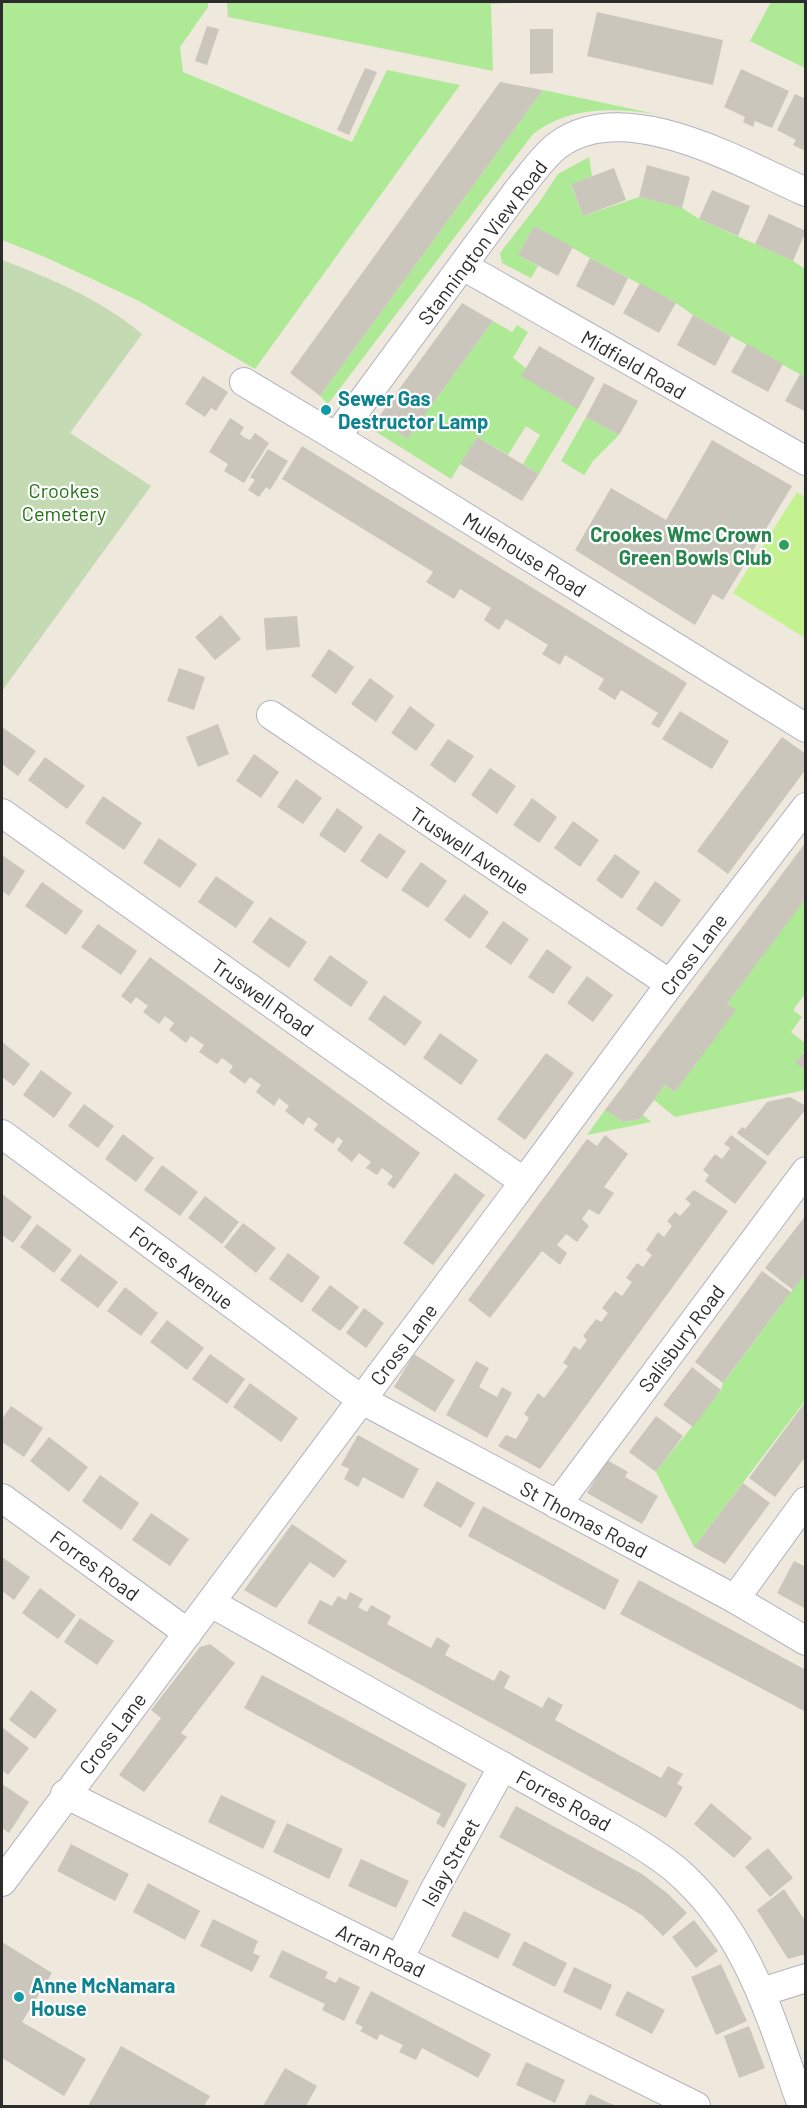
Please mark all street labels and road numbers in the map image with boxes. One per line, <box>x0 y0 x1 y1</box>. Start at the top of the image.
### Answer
street label: Stannington View Road <box>412 155 552 329</box>
street label: Midfield Road <box>577 324 691 404</box>
street label: Mulehouse Road <box>459 506 591 602</box>
street label: Truswell Avenue <box>406 801 534 899</box>
street label: Cross Lane <box>655 908 731 1000</box>
street label: Truswell Road <box>207 953 319 1041</box>
street label: Forres Avenue <box>125 1220 239 1314</box>
street label: Salisbury Road <box>633 1280 729 1396</box>
street label: Cross Lane <box>365 1298 441 1390</box>
street label: St Thomas Road <box>516 1475 652 1563</box>
street label: Forres Road <box>46 1525 144 1605</box>
street label: Cross Lane <box>74 1687 150 1779</box>
street label: Forres Road <box>513 1764 615 1836</box>
street label: Islay Street <box>416 1814 484 1910</box>
street label: Arran Road <box>333 1918 429 1982</box>

